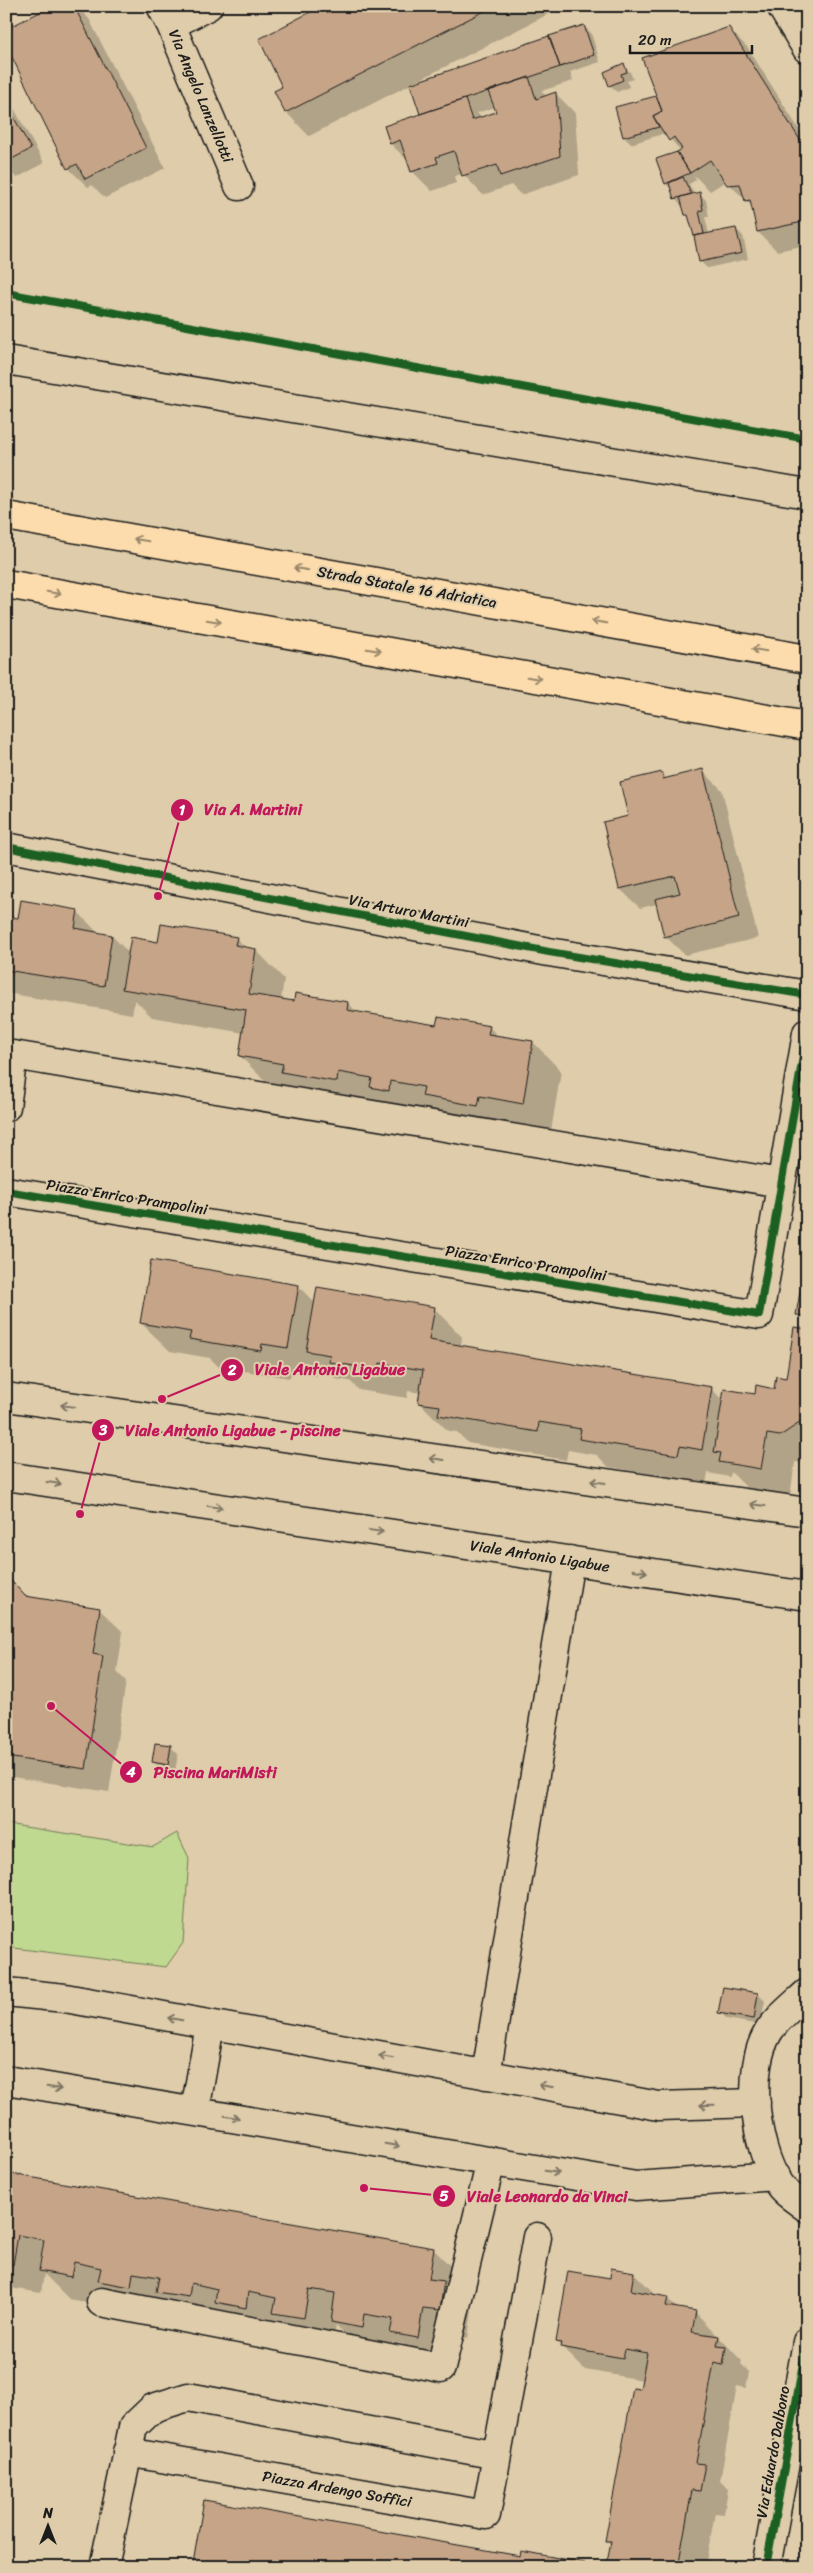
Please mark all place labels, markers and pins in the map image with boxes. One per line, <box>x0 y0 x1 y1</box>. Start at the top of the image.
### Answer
callout: Via A. Martini <box>170 794 312 825</box>
callout: Viale Antonio Ligabue <box>219 1354 415 1385</box>
callout: Viale Antonio Ligabue - piscine <box>90 1415 351 1446</box>
callout: Piscina MariMisti <box>119 1757 287 1788</box>
callout: Viale Leonardo da Vinci <box>431 2180 638 2211</box>

